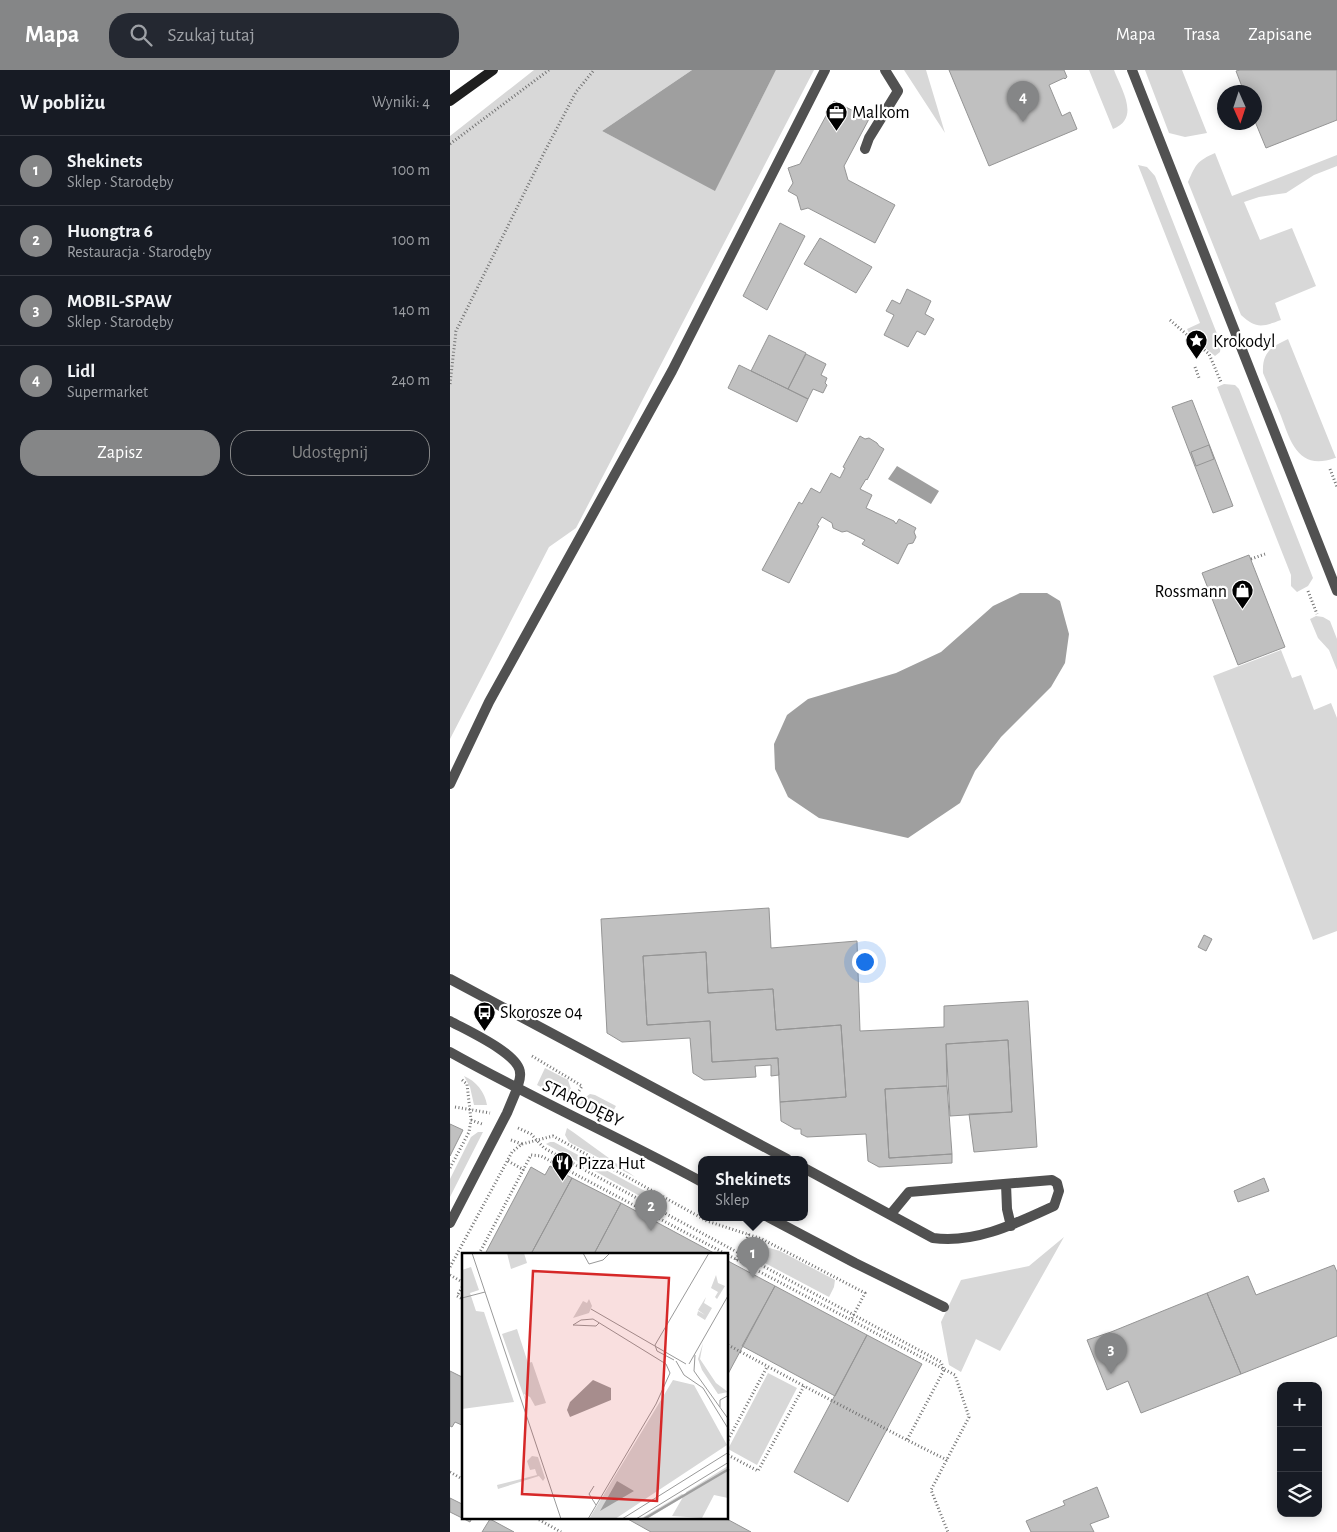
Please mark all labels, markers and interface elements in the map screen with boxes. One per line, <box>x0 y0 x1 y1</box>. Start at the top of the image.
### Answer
search box <box>109 13 459 58</box>
icon: search <box>127 21 155 49</box>
text: Mapa <box>25 23 79 47</box>
text: Szukaj tutaj <box>167 26 255 45</box>
text: Mapa <box>1116 26 1156 44</box>
text: Trasa <box>1184 26 1220 44</box>
text: Zapisane <box>1248 26 1312 44</box>
pin: 4 <box>1007 81 1039 122</box>
north arrow <box>1217 85 1262 130</box>
text: W pobliżu <box>20 92 105 113</box>
text: Wyniki: 4 <box>372 94 430 110</box>
office icon: Malkom <box>824 100 848 131</box>
place label: Malkom <box>852 104 910 122</box>
text: Shekinets <box>67 152 142 171</box>
text: 1 <box>33 162 39 178</box>
text: 100 m <box>392 162 430 178</box>
text: Sklep · Starodęby <box>67 174 174 190</box>
text: Huongtra 6 <box>67 222 153 241</box>
text: 2 <box>32 232 40 248</box>
text: 100 m <box>392 232 430 248</box>
text: Restauracja · Starodęby <box>67 244 212 260</box>
text: MOBIL-SPAW <box>67 292 172 311</box>
text: 3 <box>33 302 39 318</box>
text: 140 m <box>393 302 430 318</box>
text: Sklep · Starodęby <box>67 314 174 330</box>
place icon: Krokodyl <box>1185 329 1209 360</box>
place label: Krokodyl <box>1213 333 1276 351</box>
text: Lidl <box>67 362 95 381</box>
text: 4 <box>32 372 40 388</box>
text: 240 m <box>391 372 430 388</box>
text: Supermarket <box>67 384 148 400</box>
button: Zapisz <box>20 430 220 476</box>
button: Udostępnij <box>230 430 430 476</box>
shop icon: Rossmann <box>1231 579 1255 610</box>
place label: Rossmann <box>1155 583 1227 601</box>
your location <box>852 949 878 975</box>
bus stop icon: Skorosze 04 <box>472 1000 496 1031</box>
place label: Skorosze 04 <box>500 1004 583 1022</box>
street label: STARODĘBY <box>539 1077 626 1131</box>
restaurant icon: Pizza Hut <box>550 1151 574 1182</box>
place label: Pizza Hut <box>578 1155 645 1173</box>
popup <box>698 1156 808 1221</box>
text: Shekinets <box>715 1170 791 1189</box>
pin: 2 <box>635 1190 667 1231</box>
text: Sklep <box>715 1192 749 1208</box>
pin: 1 <box>737 1237 769 1278</box>
inset map <box>462 1253 729 1520</box>
pin: 3 <box>1095 1333 1127 1374</box>
map controls <box>1277 1382 1322 1517</box>
button: + <box>1277 1382 1322 1427</box>
button: − <box>1277 1427 1322 1472</box>
button: layers <box>1277 1472 1322 1517</box>

